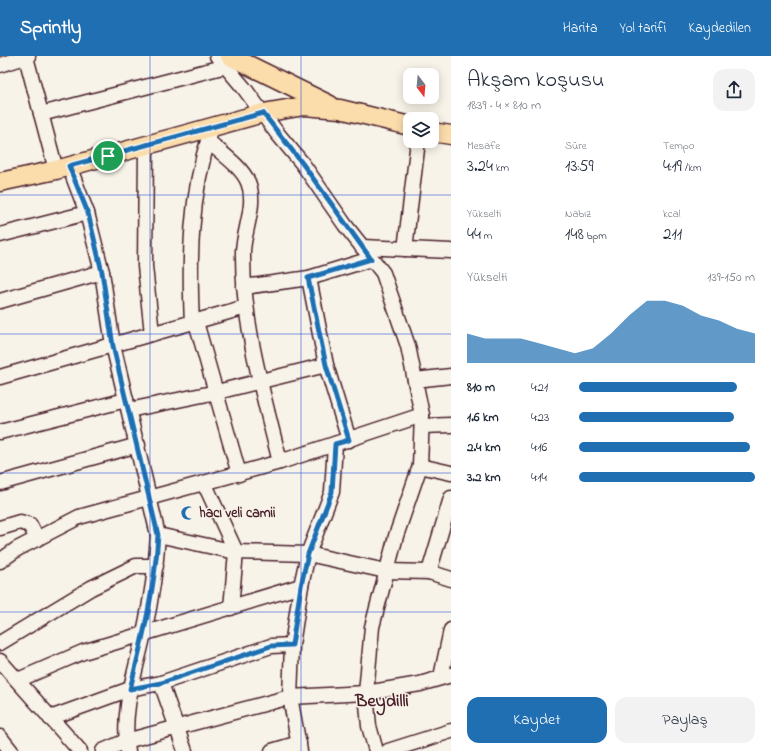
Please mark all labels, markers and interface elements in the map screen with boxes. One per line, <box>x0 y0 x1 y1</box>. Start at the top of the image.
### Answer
text: Sprintly <box>20 15 81 42</box>
text: Harita <box>563 18 598 39</box>
text: Yol tarifi <box>620 18 666 39</box>
text: Kaydedilen <box>688 18 751 39</box>
text: Akşam koşusu <box>467 65 604 97</box>
north arrow <box>403 68 439 104</box>
map controls <box>403 68 439 148</box>
button: share <box>713 69 755 111</box>
text: 18:39 · 4 × 810 m <box>467 96 541 115</box>
button: layers <box>403 112 439 148</box>
text: Mesafe <box>467 138 500 154</box>
text: Süre <box>565 138 587 154</box>
text: Tempo <box>663 138 694 154</box>
pin <box>91 139 125 173</box>
icon: arrive <box>97 145 119 167</box>
text: 3.24 <box>467 154 493 179</box>
text: 13:59 <box>565 154 594 179</box>
text: 4:19 <box>663 154 682 179</box>
text: km <box>493 160 509 176</box>
text: /km <box>682 160 702 176</box>
text: Yükselti <box>467 206 501 222</box>
text: Nabız <box>565 206 591 222</box>
text: kcal <box>663 206 681 222</box>
text: 44 <box>467 222 481 247</box>
text: 148 <box>565 222 584 247</box>
text: 211 <box>663 222 682 247</box>
text: m <box>481 228 492 244</box>
text: bpm <box>584 228 607 244</box>
text: Yükselti <box>467 268 507 287</box>
text: 139–150 m <box>707 268 755 287</box>
text: 810 m <box>467 378 495 397</box>
text: 4:21 <box>531 378 548 397</box>
text: 1.6 km <box>467 408 499 427</box>
text: 4:23 <box>531 408 549 427</box>
text: 2.4 km <box>467 438 501 457</box>
text: 4:16 <box>531 438 547 457</box>
text: 3.2 km <box>467 468 501 487</box>
text: 4:14 <box>531 468 547 487</box>
place label: hacı veli camii <box>199 503 276 524</box>
mosque icon: hacı veli camii <box>180 505 196 521</box>
district label: Beydilli <box>354 689 409 716</box>
button: Kaydet <box>467 697 607 743</box>
button: Paylaş <box>615 697 755 743</box>

